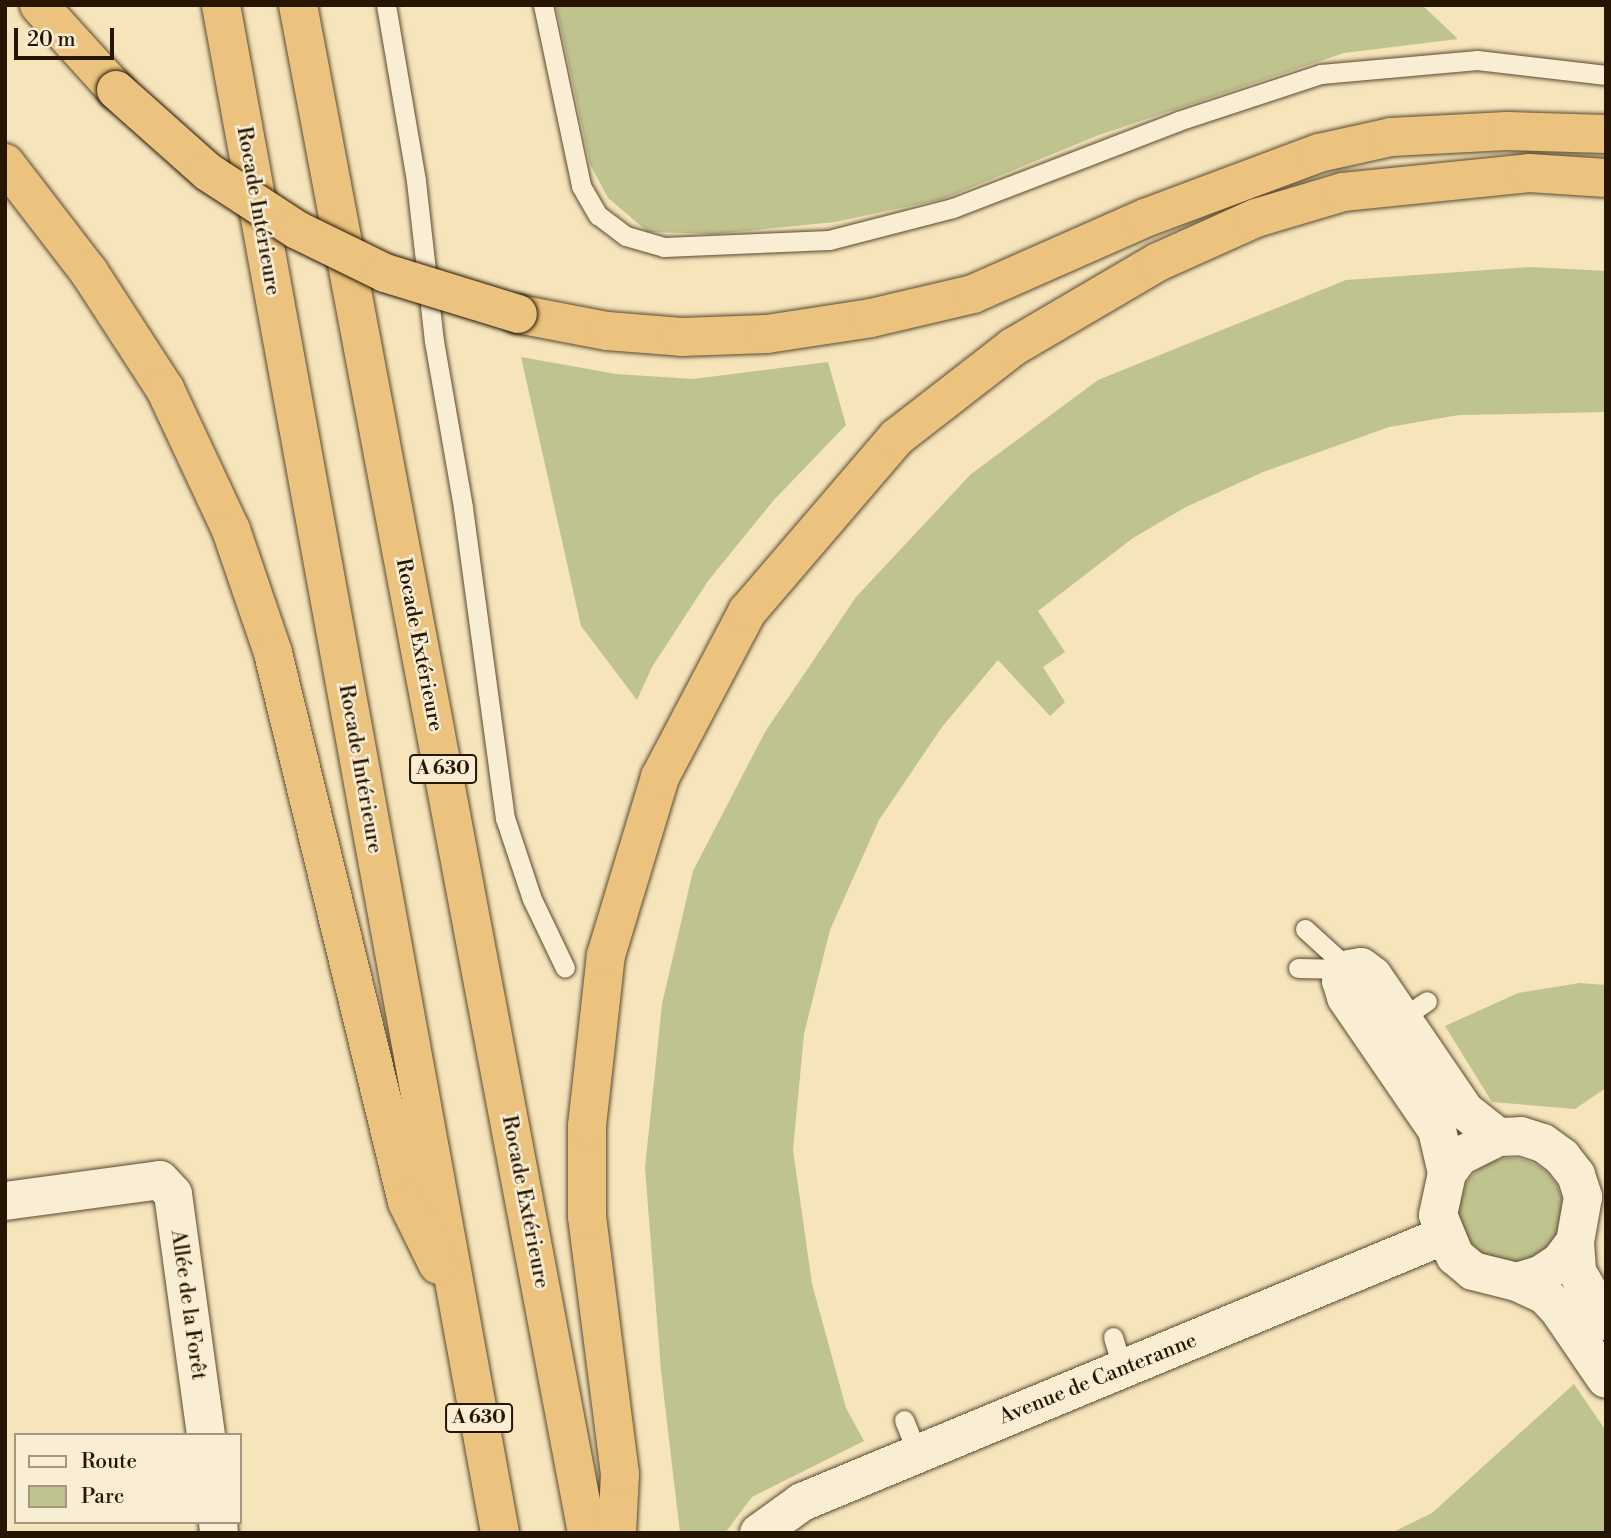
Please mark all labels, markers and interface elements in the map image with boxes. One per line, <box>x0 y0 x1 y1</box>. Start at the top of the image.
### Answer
scale bar <box>18 14 117 58</box>
text: 20 m <box>27 27 76 53</box>
street label: Rocade Intérieure <box>231 125 285 297</box>
street label: Rocade Extérieure <box>390 556 448 734</box>
street label: Rocade Intérieure <box>333 683 387 855</box>
road number: A 630 <box>408 754 478 784</box>
street label: Rocade Extérieure <box>496 1113 554 1291</box>
street label: Allée de la Forêt <box>165 1228 211 1382</box>
street label: Avenue de Canteranne <box>995 1328 1201 1430</box>
road number: A 630 <box>444 1402 514 1434</box>
legend <box>14 1433 242 1524</box>
text: Route <box>81 1449 137 1475</box>
text: Parc <box>81 1484 124 1510</box>

